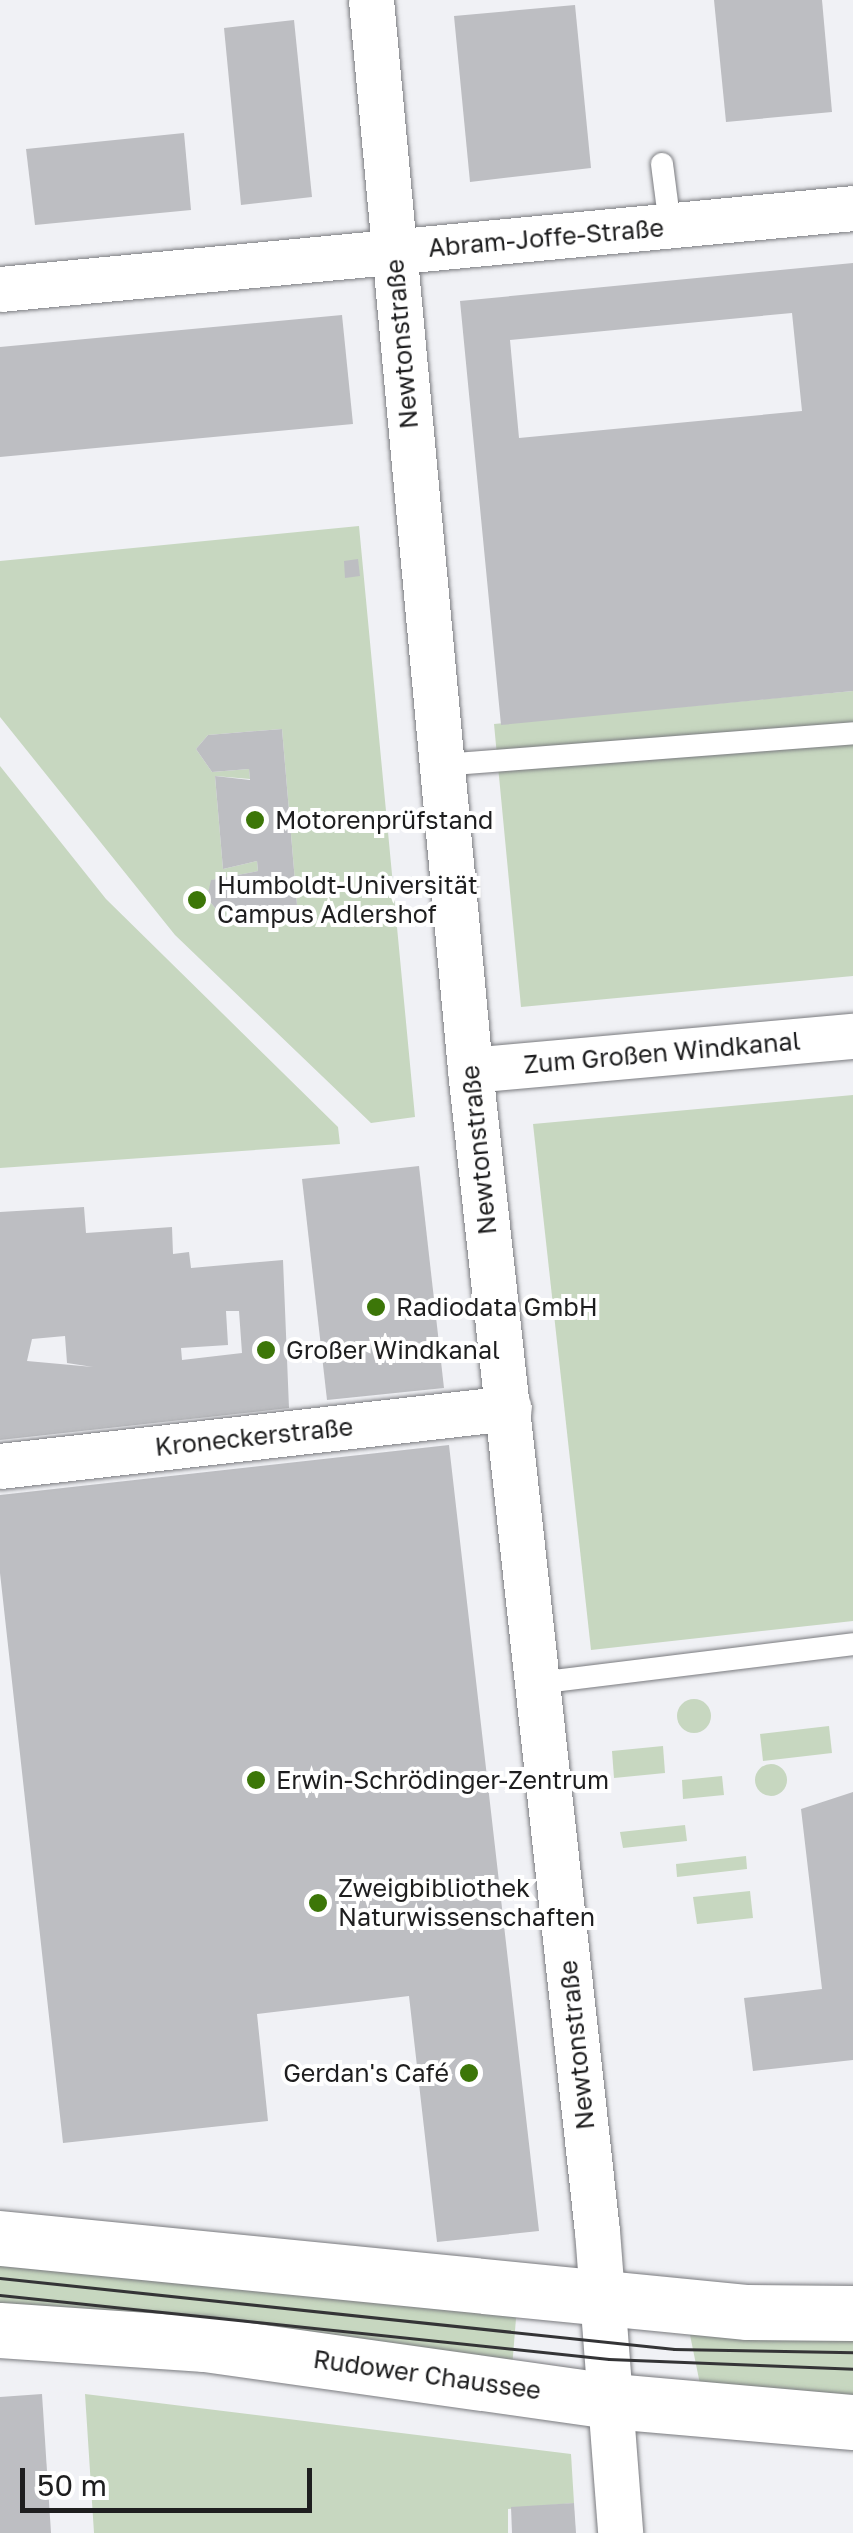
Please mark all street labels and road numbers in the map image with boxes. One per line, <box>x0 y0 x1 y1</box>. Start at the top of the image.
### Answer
street label: Abram-Joffe-Straße <box>427 213 665 263</box>
street label: Newtonstraße <box>380 258 424 430</box>
street label: Zum Großen Windkanal <box>522 1026 802 1080</box>
street label: Newtonstraße <box>455 1064 503 1236</box>
street label: Kroneckerstraße <box>153 1412 355 1462</box>
street label: Newtonstraße <box>553 1959 601 2131</box>
street label: Rudower Chaussee <box>311 2344 543 2406</box>

